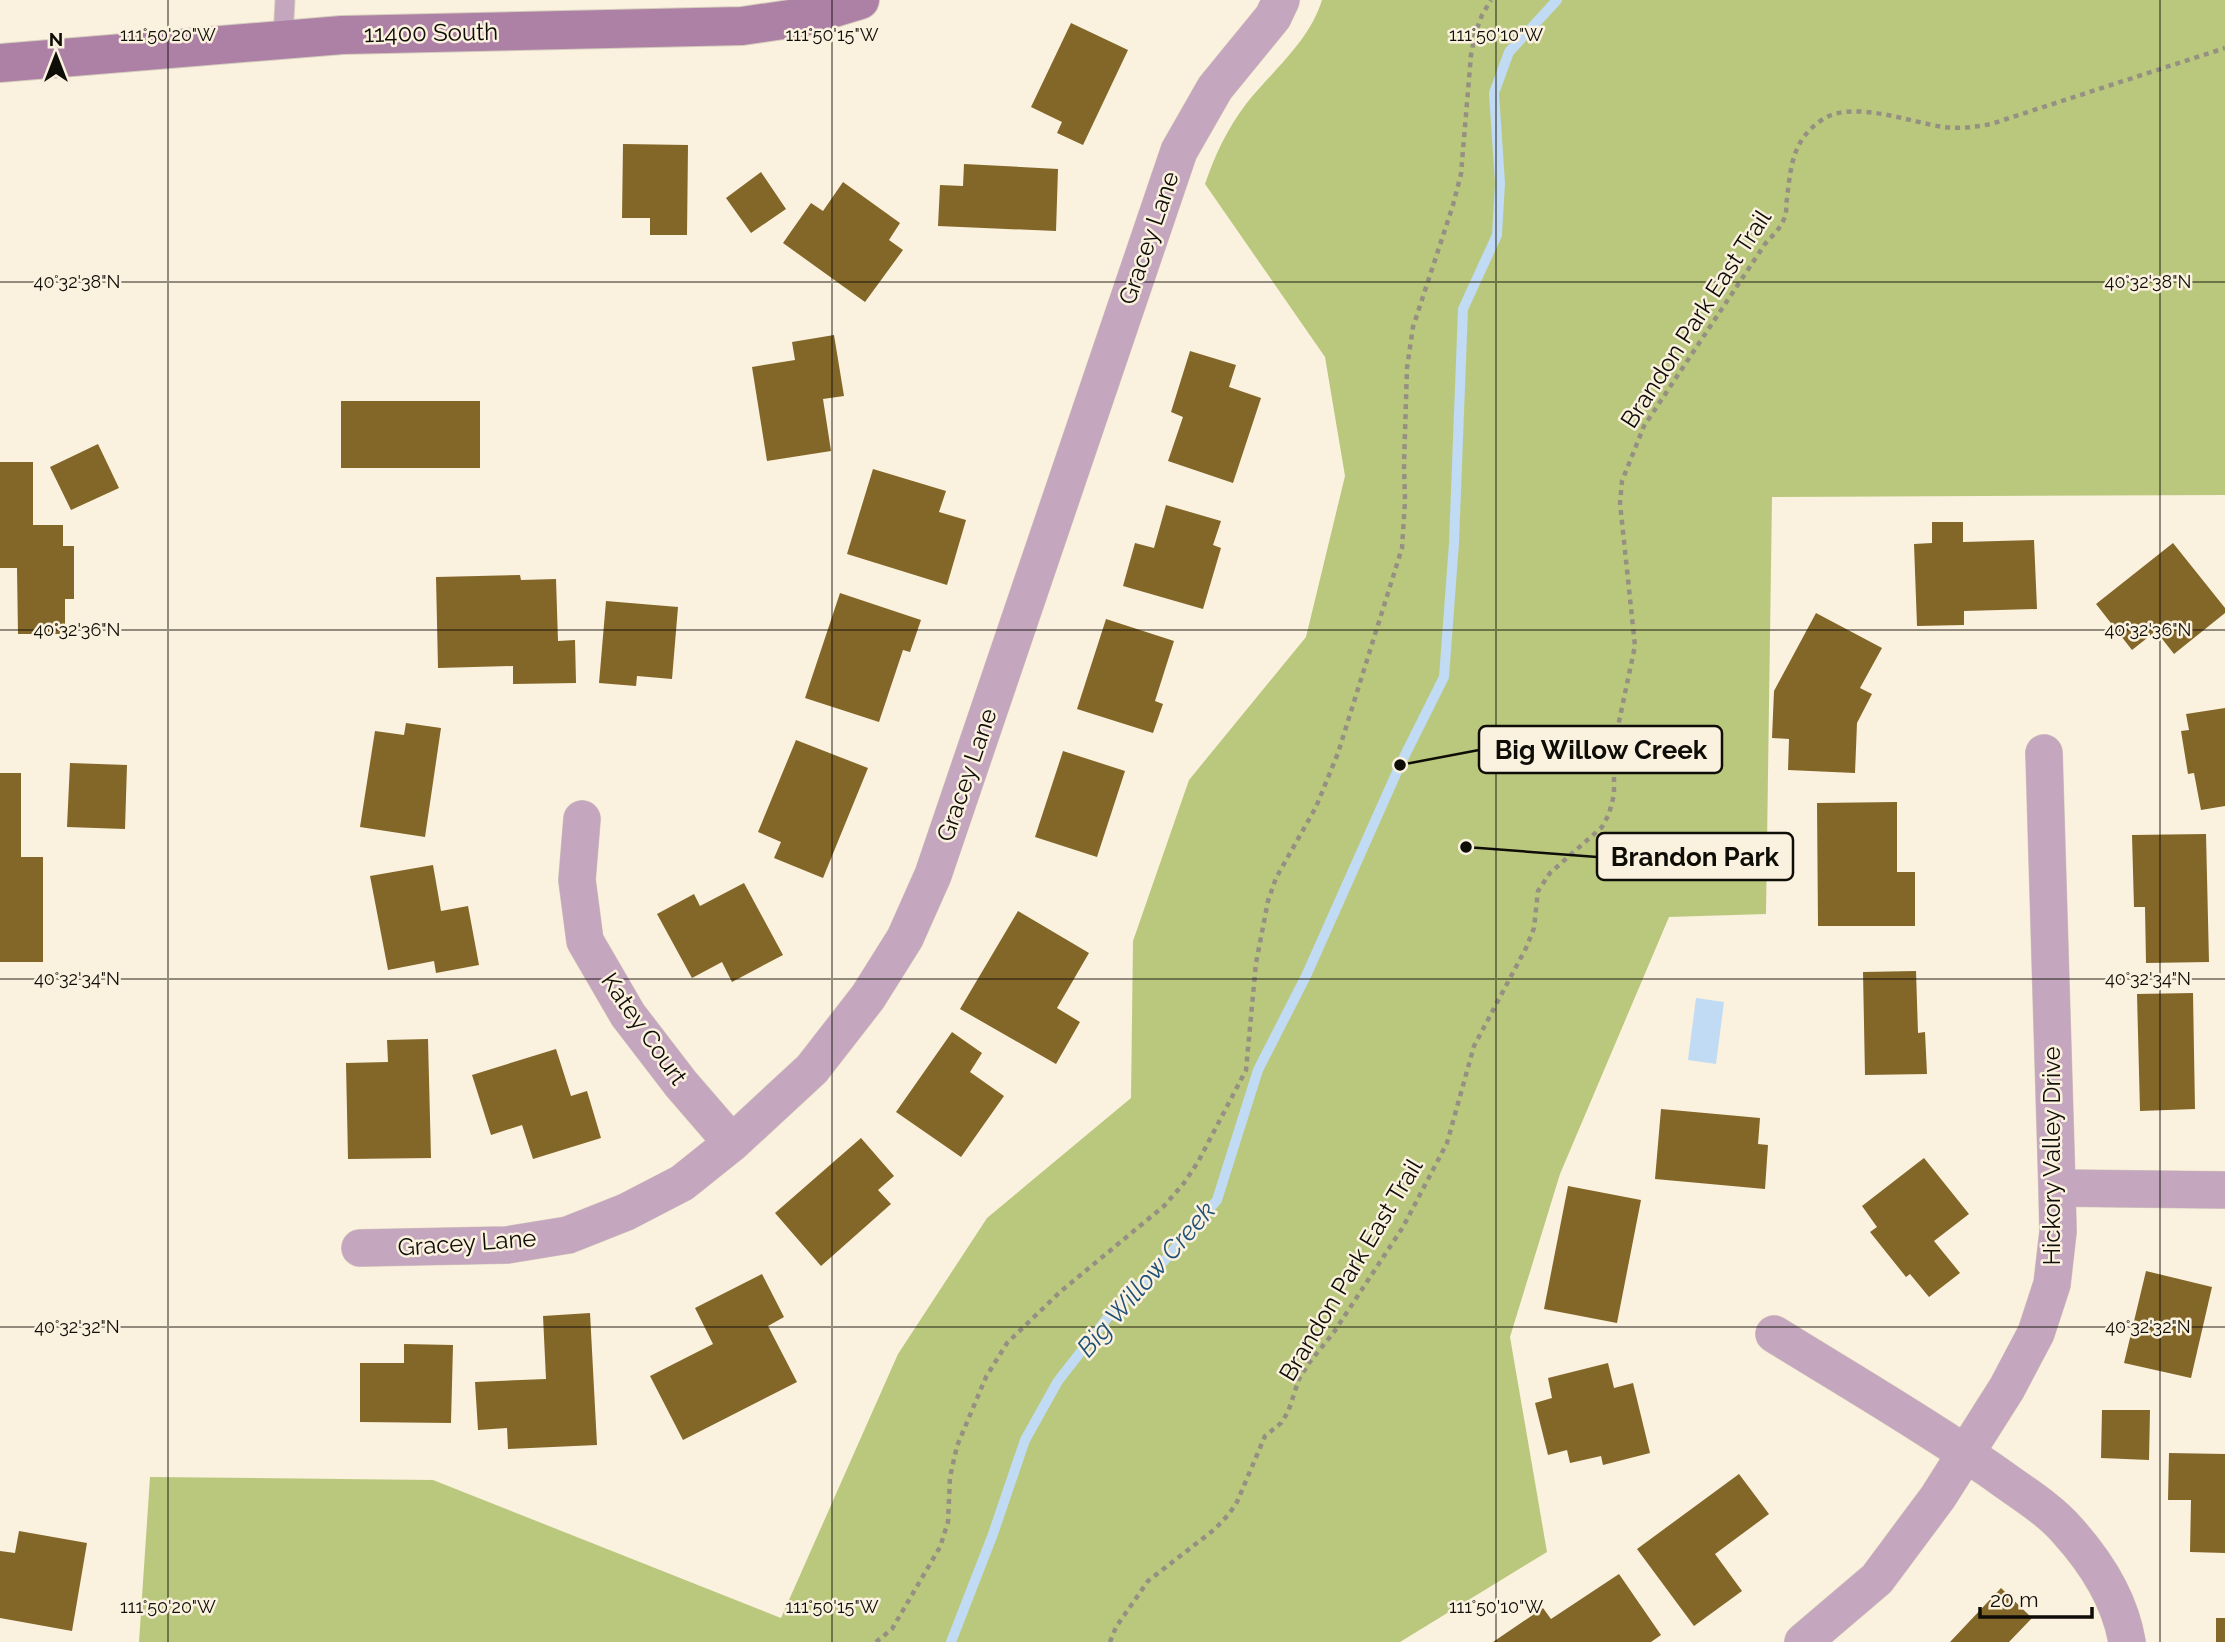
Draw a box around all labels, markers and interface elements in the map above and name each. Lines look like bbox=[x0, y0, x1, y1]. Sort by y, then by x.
street label: 11400 South bbox=[364, 17, 498, 48]
north arrow bbox=[21, 21, 91, 91]
text: 111°50'20"W bbox=[120, 24, 216, 45]
text: 111°50'15"W bbox=[785, 24, 879, 45]
text: 111°50'10"W bbox=[1449, 24, 1543, 45]
text: N bbox=[49, 28, 63, 50]
street label: Gracey Lane bbox=[1112, 167, 1185, 308]
street label: Brandon Park East Trail bbox=[1614, 204, 1777, 433]
text: 40°32'38"N bbox=[34, 271, 120, 292]
text: 40°32'38"N bbox=[2105, 271, 2191, 292]
text: 40°32'36"N bbox=[34, 619, 120, 640]
text: 40°32'36"N bbox=[2105, 619, 2191, 640]
street label: Gracey Lane bbox=[930, 704, 1003, 845]
callout: Big Willow Creek bbox=[1479, 726, 1722, 773]
text: Big Willow Creek bbox=[1495, 735, 1708, 765]
callout: Brandon Park bbox=[1597, 833, 1793, 880]
text: Brandon Park bbox=[1611, 842, 1780, 872]
street label: Katey Court bbox=[595, 967, 694, 1090]
text: 40°32'34"N bbox=[34, 968, 120, 989]
text: 40°32'34"N bbox=[2105, 968, 2191, 989]
street label: Hickory Valley Drive bbox=[2037, 1046, 2066, 1266]
street label: Brandon Park East Trail bbox=[1273, 1153, 1429, 1386]
water label: Big Willow Creek bbox=[1071, 1195, 1222, 1363]
street label: Gracey Lane bbox=[397, 1223, 537, 1262]
text: 40°32'32"N bbox=[34, 1316, 120, 1337]
text: 40°32'32"N bbox=[2105, 1316, 2191, 1337]
scale bar bbox=[1980, 1576, 2092, 1620]
text: 20 m bbox=[1990, 1587, 2038, 1612]
text: 111°50'20"W bbox=[120, 1596, 216, 1617]
text: 111°50'15"W bbox=[785, 1596, 879, 1617]
text: 111°50'10"W bbox=[1449, 1596, 1543, 1617]

